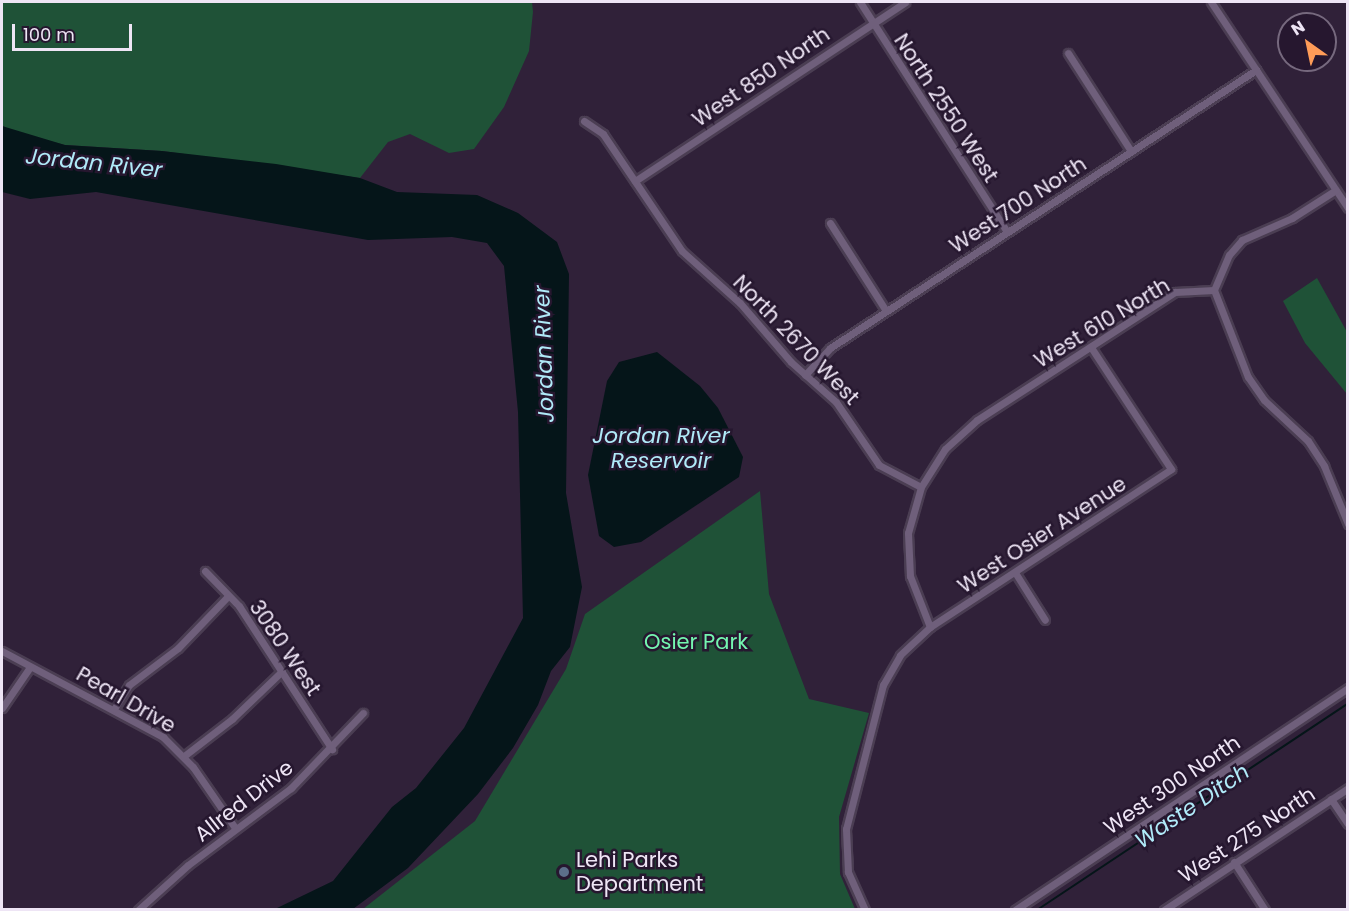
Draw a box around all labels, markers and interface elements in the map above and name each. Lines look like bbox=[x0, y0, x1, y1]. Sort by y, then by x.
scale bar bbox=[15, 12, 135, 50]
north arrow bbox=[1277, 12, 1337, 72]
text: N bbox=[1287, 15, 1309, 41]
text: 100 m bbox=[23, 22, 75, 47]
street label: West 850 North bbox=[688, 22, 834, 132]
street label: North 2550 West bbox=[889, 29, 1003, 187]
water label: Jordan River bbox=[24, 143, 164, 183]
street label: West 700 North bbox=[945, 151, 1091, 259]
street label: North 2670 West bbox=[728, 270, 864, 410]
street label: West 610 North bbox=[1030, 273, 1174, 373]
water label: Jordan River bbox=[528, 285, 560, 423]
water label: Jordan River Reservoir bbox=[592, 422, 730, 474]
street label: West Osier Avenue bbox=[953, 471, 1131, 599]
street label: 3080 West bbox=[244, 595, 326, 701]
park label: Osier Park bbox=[644, 629, 748, 655]
street label: Pearl Drive bbox=[72, 661, 180, 739]
street label: West 300 North bbox=[1099, 730, 1245, 840]
street label: Allred Drive bbox=[190, 755, 298, 847]
water label: Waste Ditch bbox=[1130, 758, 1254, 854]
street label: West 275 North bbox=[1174, 782, 1320, 888]
place label: Lehi Parks Department bbox=[576, 847, 703, 897]
marker: Lehi Parks Department bbox=[557, 865, 571, 879]

